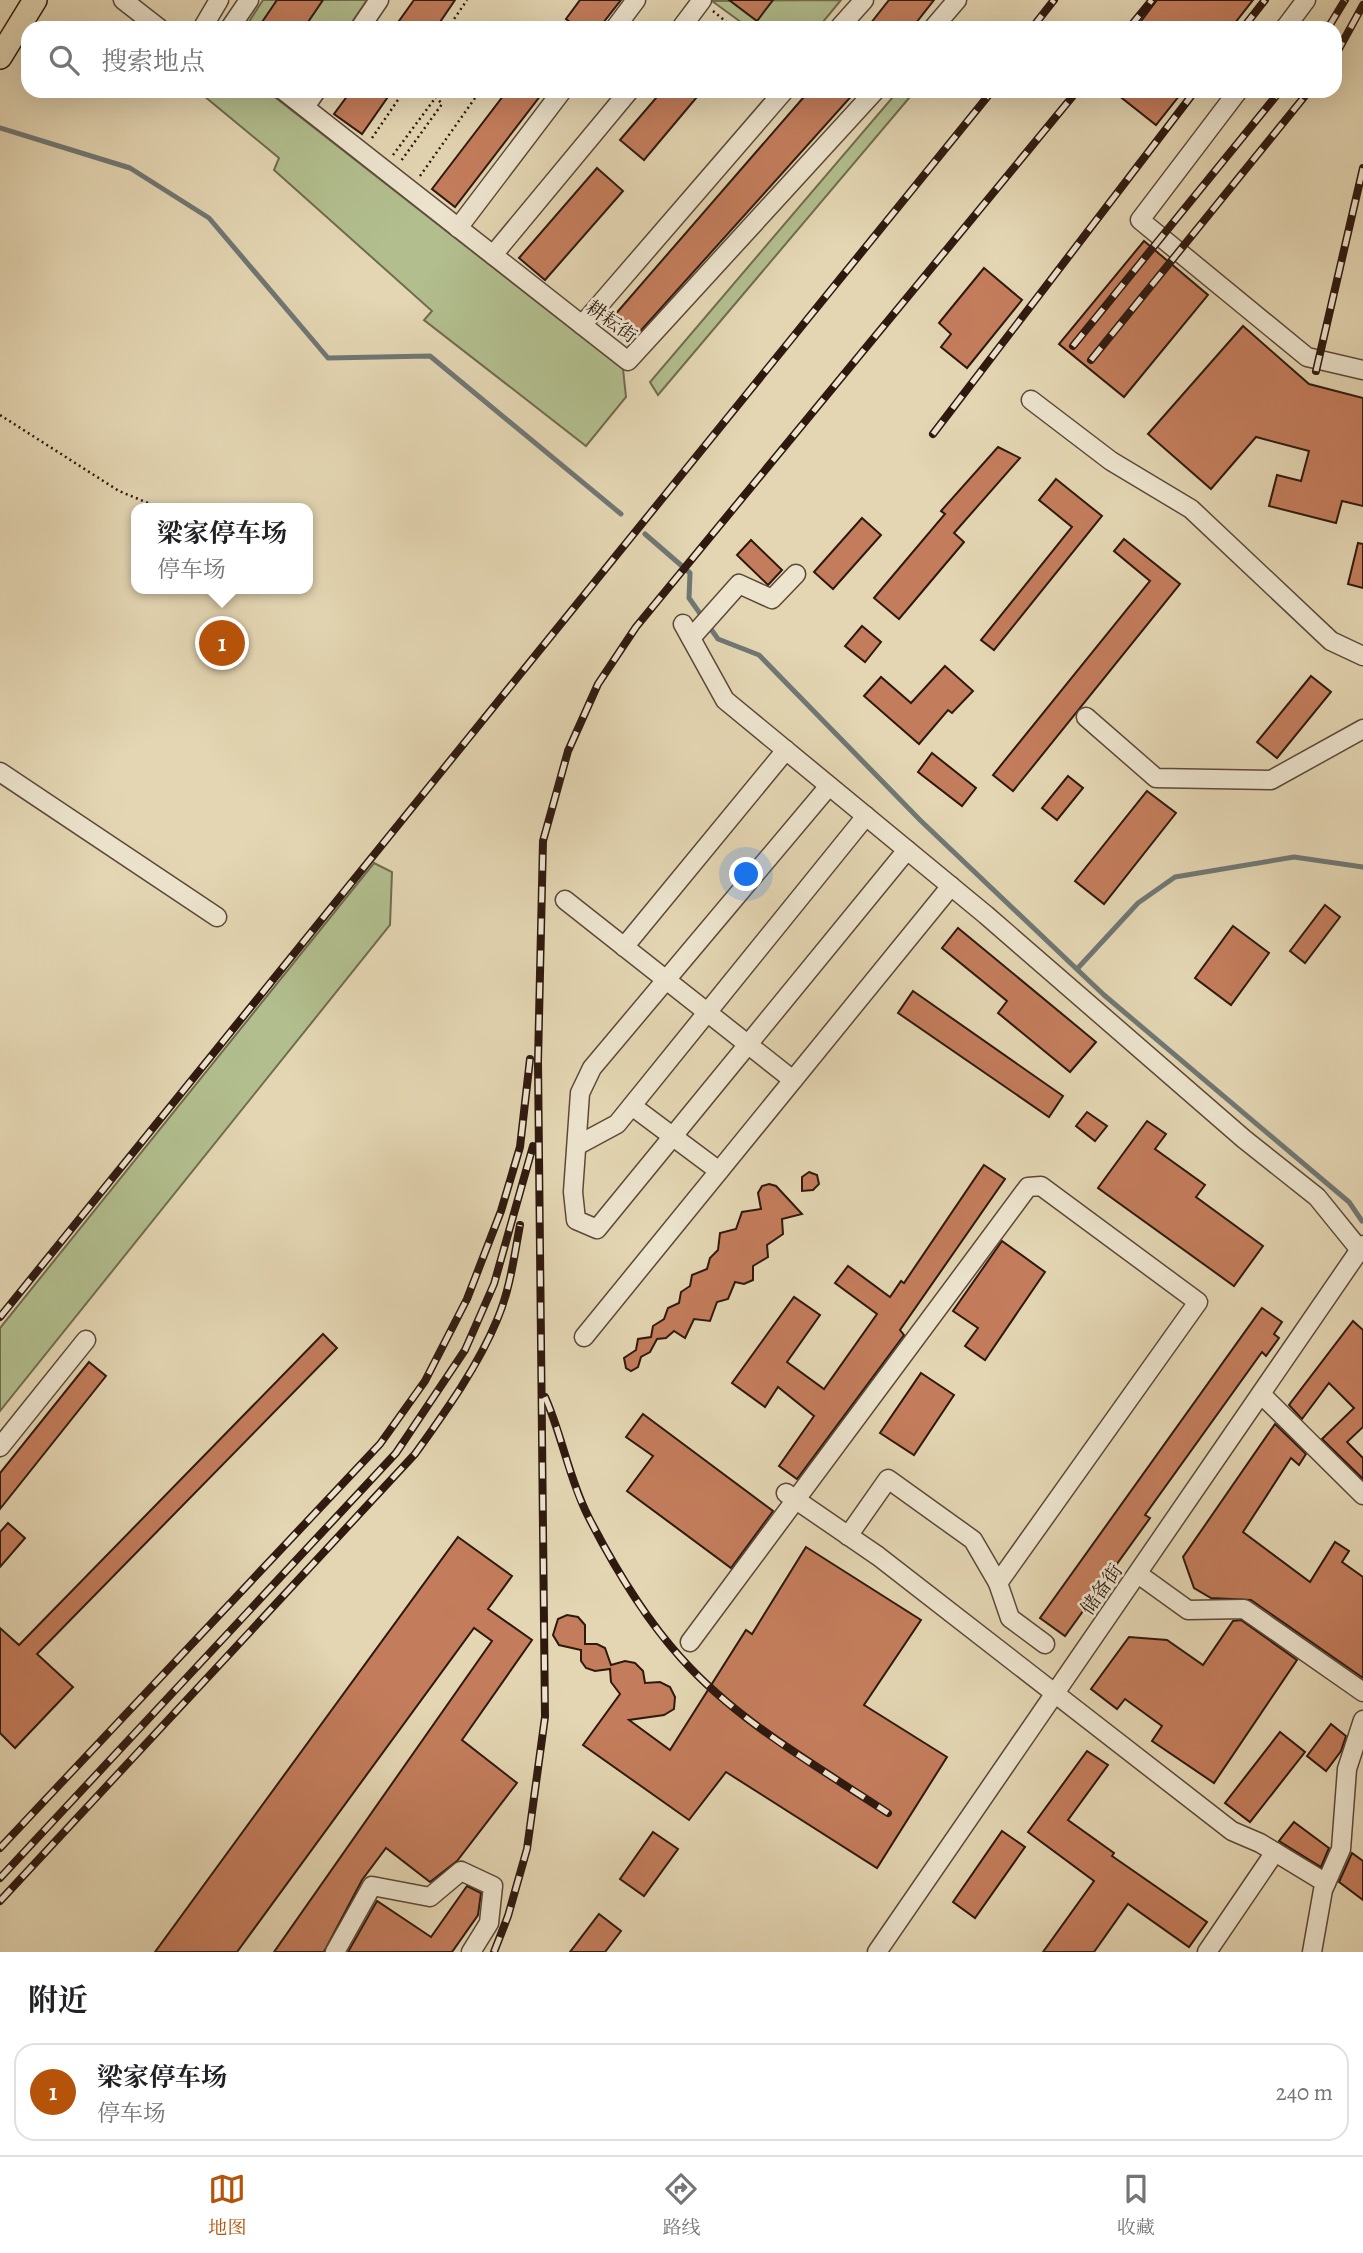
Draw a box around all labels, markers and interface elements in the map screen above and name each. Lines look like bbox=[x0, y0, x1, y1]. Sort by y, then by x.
search box bbox=[21, 21, 1342, 98]
icon: search bbox=[45, 41, 83, 79]
text: 搜索地点 bbox=[101, 44, 205, 79]
street label: 耕耘街 bbox=[581, 295, 642, 349]
popup bbox=[131, 503, 313, 594]
text: 梁家停车场 bbox=[157, 516, 287, 551]
text: 停车场 bbox=[157, 554, 226, 585]
pin: 1 bbox=[199, 617, 245, 669]
your location bbox=[729, 857, 763, 891]
street label: 储备街 bbox=[1075, 1559, 1129, 1620]
text: 附近 bbox=[28, 1980, 88, 2020]
text: 梁家停车场 bbox=[97, 2060, 227, 2095]
text: 1 bbox=[49, 2077, 57, 2108]
text: 240 m bbox=[1276, 2077, 1333, 2108]
text: 停车场 bbox=[97, 2098, 166, 2129]
tab: 地图 bbox=[208, 2170, 246, 2241]
tab: 路线 bbox=[662, 2170, 701, 2241]
tab: 收藏 bbox=[1117, 2170, 1155, 2241]

